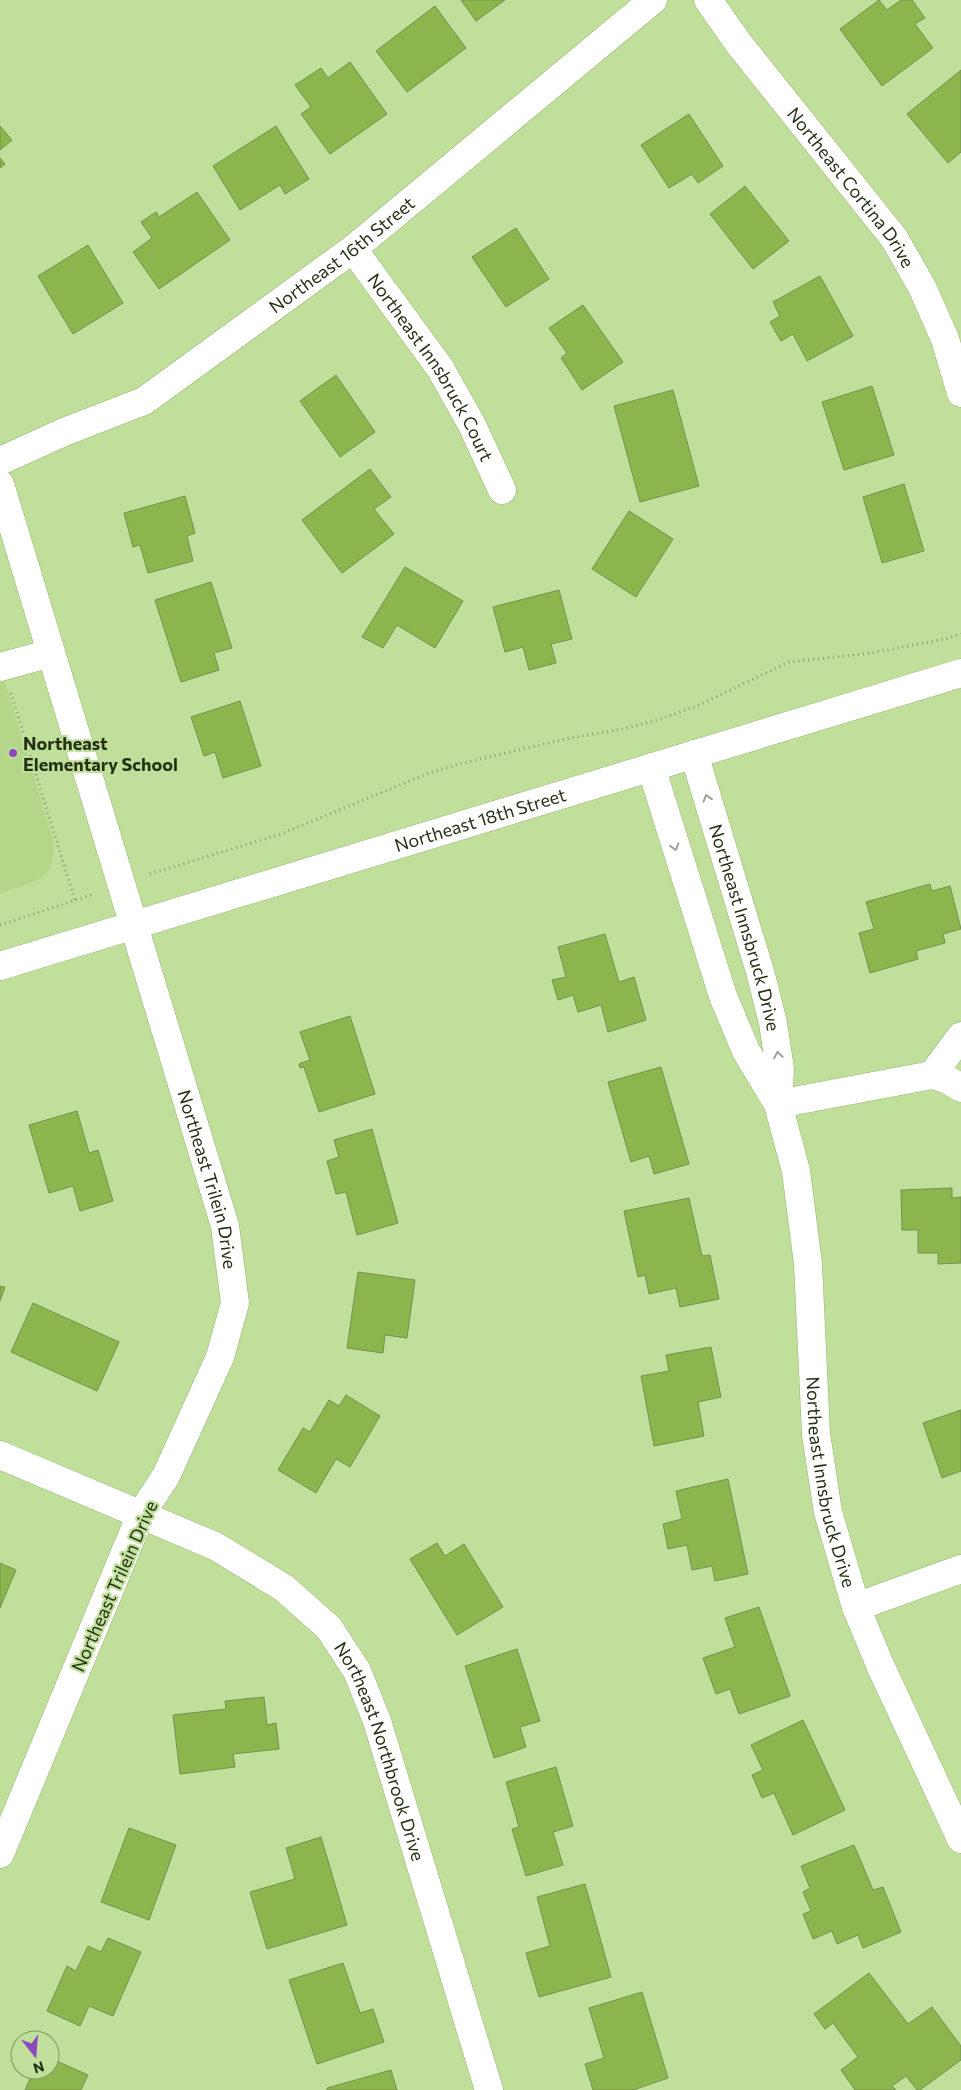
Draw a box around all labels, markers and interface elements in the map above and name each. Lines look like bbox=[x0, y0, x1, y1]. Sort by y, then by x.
street label: Northeast Cortina Drive bbox=[783, 103, 919, 271]
street label: Northeast 16th Street bbox=[264, 192, 419, 318]
street label: Northeast Innsbruck Court bbox=[363, 269, 498, 465]
place label: Northeast Elementary School bbox=[23, 732, 178, 775]
marker: Northeast Elementary School bbox=[7, 747, 19, 759]
street label: Northeast 18th Street bbox=[392, 783, 568, 856]
one-way arrow bbox=[703, 794, 713, 802]
street label: Northeast Innsbruck Drive bbox=[705, 821, 785, 1032]
one-way arrow bbox=[670, 843, 680, 851]
one-way arrow bbox=[774, 1051, 784, 1060]
street label: Northeast Trilein Drive bbox=[173, 1087, 241, 1270]
street label: Northeast Innsbruck Drive bbox=[802, 1376, 861, 1590]
street label: Northeast Trilein Drive bbox=[66, 1497, 162, 1675]
street label: Northeast Northbrook Drive bbox=[330, 1637, 430, 1863]
north arrow bbox=[10, 2030, 60, 2080]
text: N bbox=[31, 2058, 46, 2078]

